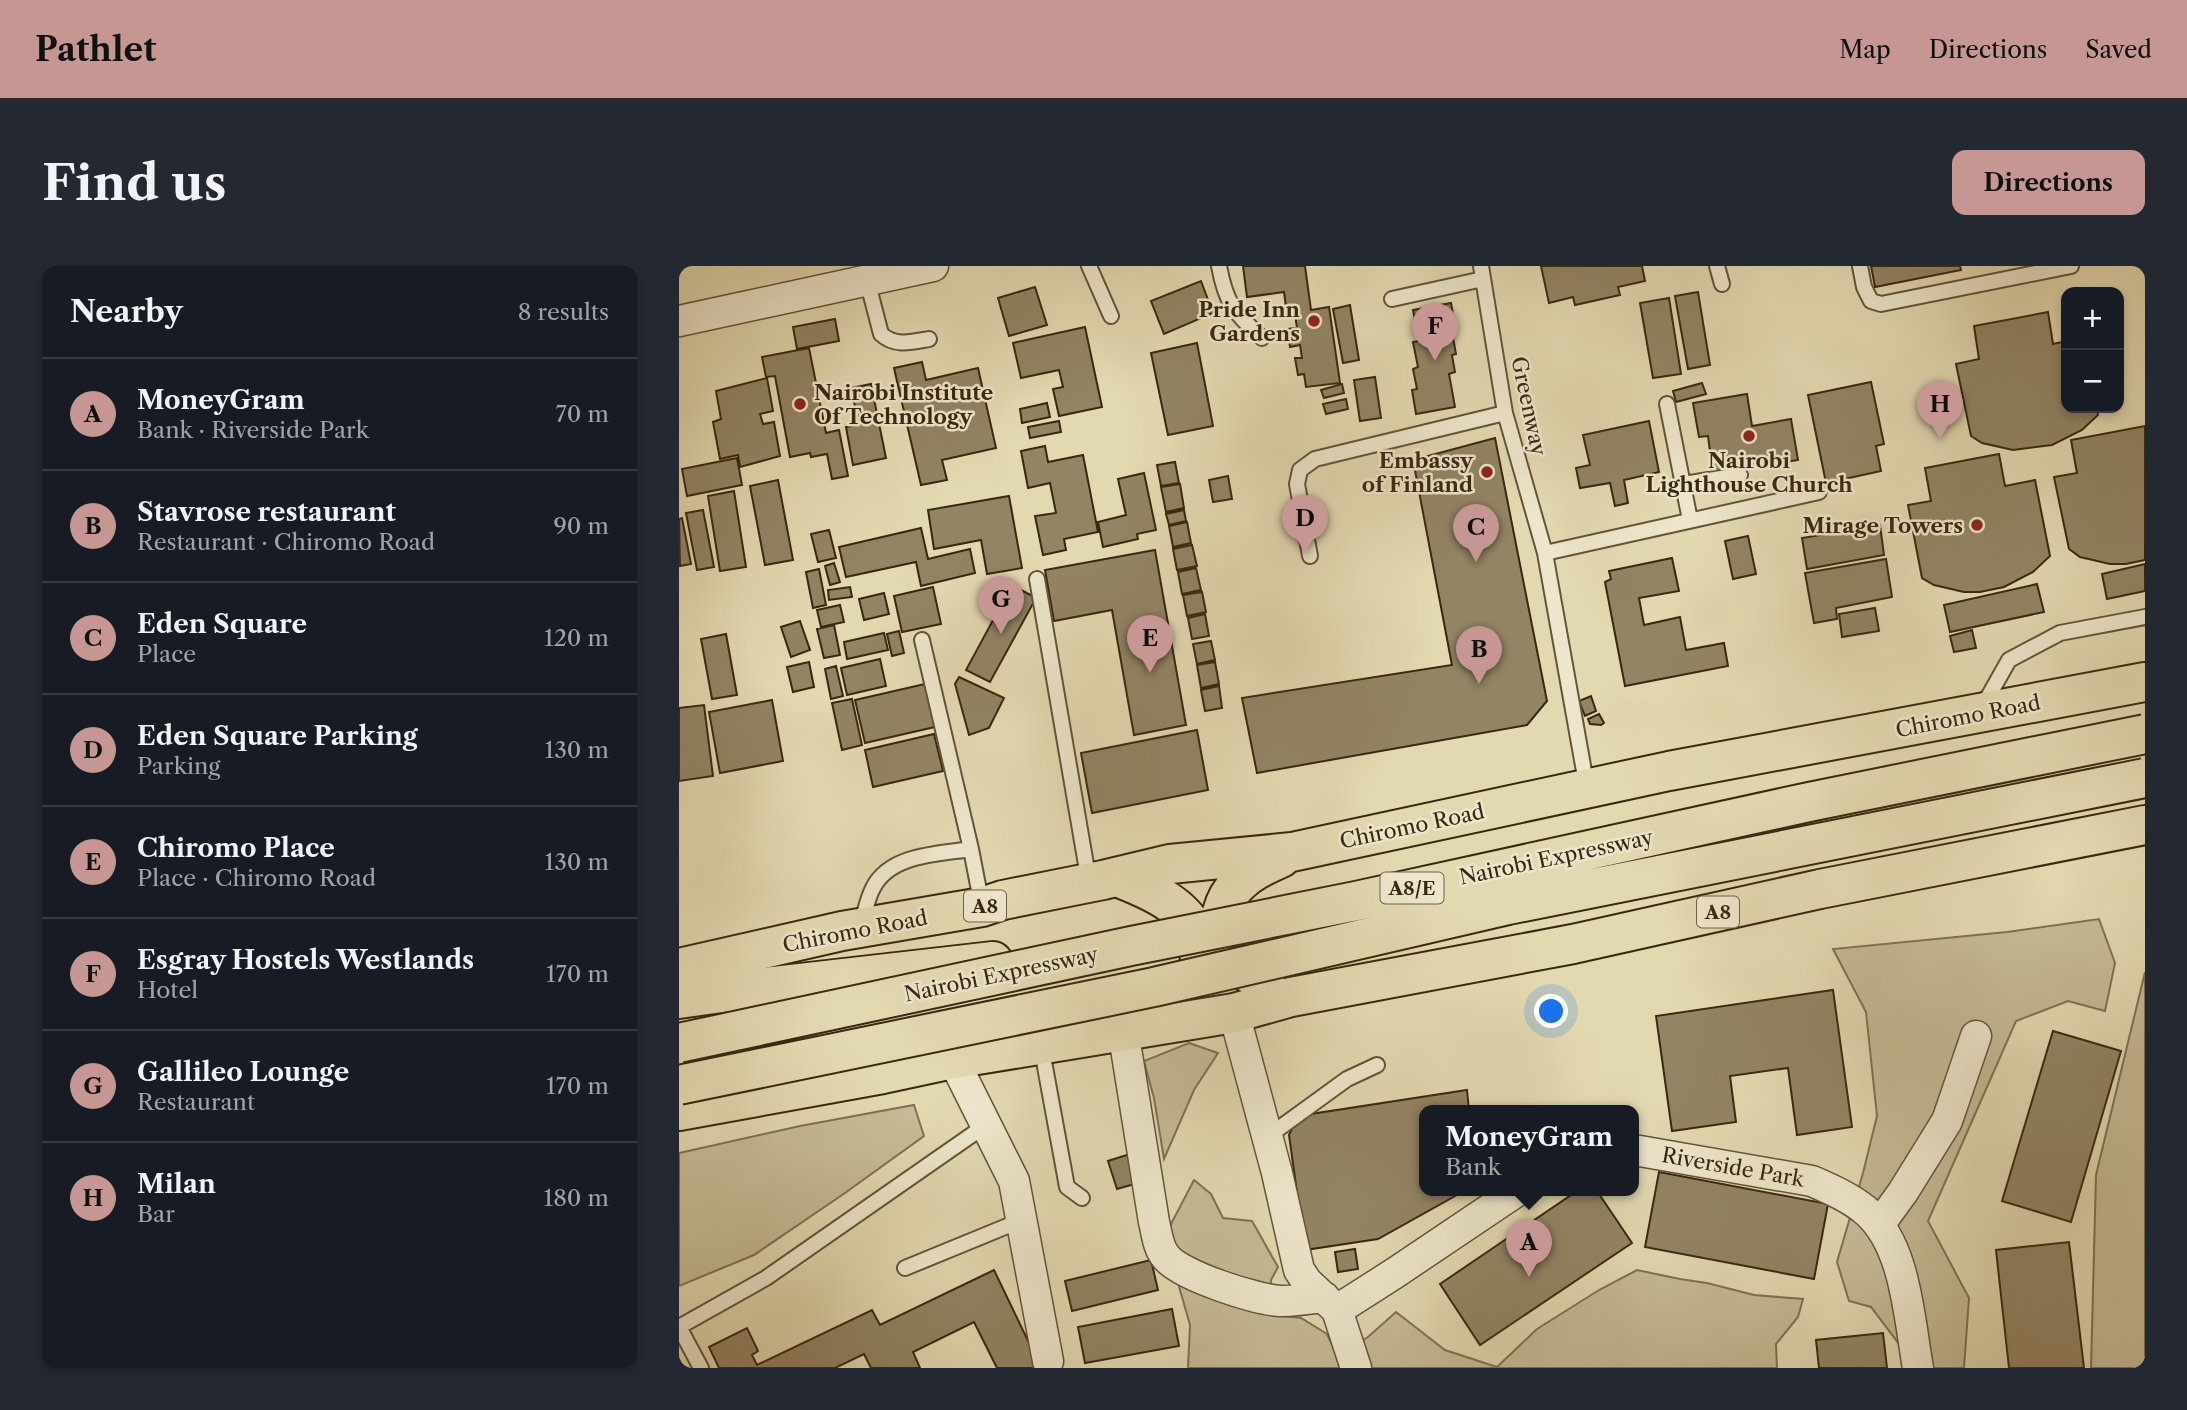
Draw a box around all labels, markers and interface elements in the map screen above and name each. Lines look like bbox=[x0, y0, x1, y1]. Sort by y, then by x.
text: Pathlet bbox=[35, 29, 157, 70]
text: Map bbox=[1839, 35, 1891, 64]
text: Directions bbox=[1929, 35, 2047, 64]
text: Saved bbox=[2085, 35, 2152, 64]
button: Directions bbox=[1952, 150, 2145, 215]
text: Find us bbox=[42, 152, 226, 213]
map controls bbox=[2061, 287, 2124, 413]
button: + bbox=[2061, 287, 2124, 350]
text: Nearby bbox=[70, 293, 183, 330]
place label: Pride Inn Gardens bbox=[1198, 297, 1301, 346]
text: 8 results bbox=[518, 298, 609, 326]
pin: F bbox=[1412, 303, 1458, 361]
marker: Pride Inn Gardens bbox=[1306, 313, 1322, 329]
button: − bbox=[2061, 350, 2124, 413]
street label: Greenway bbox=[1506, 354, 1552, 458]
place label: Nairobi Institute Of Technology bbox=[814, 380, 993, 429]
pin: H bbox=[1917, 381, 1963, 439]
text: MoneyGram bbox=[137, 384, 305, 416]
marker: Nairobi Institute Of Technology bbox=[792, 396, 808, 412]
text: A bbox=[84, 400, 102, 428]
text: 70 m bbox=[556, 400, 609, 428]
text: Bank · Riverside Park bbox=[137, 416, 369, 444]
marker: Nairobi Lighthouse Church bbox=[1741, 428, 1757, 444]
place label: Embassy of Finland bbox=[1362, 448, 1474, 497]
place label: Nairobi Lighthouse Church bbox=[1645, 448, 1853, 497]
marker: Embassy of Finland bbox=[1479, 464, 1495, 480]
pin: D bbox=[1282, 495, 1328, 553]
text: Stavrose restaurant bbox=[137, 496, 396, 528]
pin: C bbox=[1453, 504, 1499, 562]
text: B bbox=[84, 512, 102, 540]
text: 90 m bbox=[553, 512, 609, 540]
place label: Mirage Towers bbox=[1802, 513, 1963, 538]
marker: Mirage Towers bbox=[1969, 517, 1985, 533]
text: Restaurant · Chiromo Road bbox=[137, 528, 435, 556]
pin: G bbox=[978, 576, 1024, 634]
text: Eden Square bbox=[137, 608, 307, 640]
pin: E bbox=[1127, 615, 1173, 673]
text: C bbox=[84, 624, 102, 652]
text: 120 m bbox=[544, 624, 609, 652]
pin: B bbox=[1456, 626, 1502, 684]
text: Place bbox=[137, 640, 196, 668]
street label: Chiromo Road bbox=[1893, 690, 2043, 742]
text: Eden Square Parking bbox=[137, 720, 418, 752]
text: D bbox=[83, 736, 103, 764]
text: 130 m bbox=[545, 736, 609, 764]
text: Parking bbox=[137, 752, 221, 780]
street label: Chiromo Road bbox=[1337, 798, 1487, 854]
street label: Nairobi Expressway bbox=[1457, 824, 1656, 890]
text: Chiromo Place bbox=[137, 832, 335, 864]
text: E bbox=[85, 848, 101, 876]
text: 130 m bbox=[545, 848, 609, 876]
text: Place · Chiromo Road bbox=[137, 864, 376, 892]
road number: A8/E bbox=[1381, 873, 1443, 904]
road number: A8 bbox=[964, 890, 1006, 922]
road number: A8 bbox=[1697, 897, 1739, 928]
street label: Chiromo Road bbox=[780, 905, 930, 957]
street label: Nairobi Expressway bbox=[902, 941, 1101, 1007]
text: Esgray Hostels Westlands bbox=[137, 944, 474, 976]
text: F bbox=[85, 960, 101, 988]
text: 170 m bbox=[546, 960, 609, 988]
text: Hotel bbox=[137, 976, 198, 1004]
your location bbox=[1534, 994, 1568, 1028]
text: Gallileo Lounge bbox=[137, 1056, 349, 1088]
text: G bbox=[83, 1072, 103, 1100]
text: 170 m bbox=[546, 1072, 609, 1100]
text: Restaurant bbox=[137, 1088, 255, 1116]
popup bbox=[1419, 1105, 1639, 1196]
text: MoneyGram bbox=[1445, 1121, 1613, 1153]
street label: Riverside Park bbox=[1660, 1142, 1807, 1192]
text: Bank bbox=[1445, 1153, 1501, 1181]
text: Milan bbox=[137, 1168, 216, 1200]
text: H bbox=[83, 1184, 104, 1212]
text: 180 m bbox=[544, 1184, 609, 1212]
text: Bar bbox=[137, 1200, 175, 1228]
pin: A bbox=[1506, 1219, 1552, 1277]

